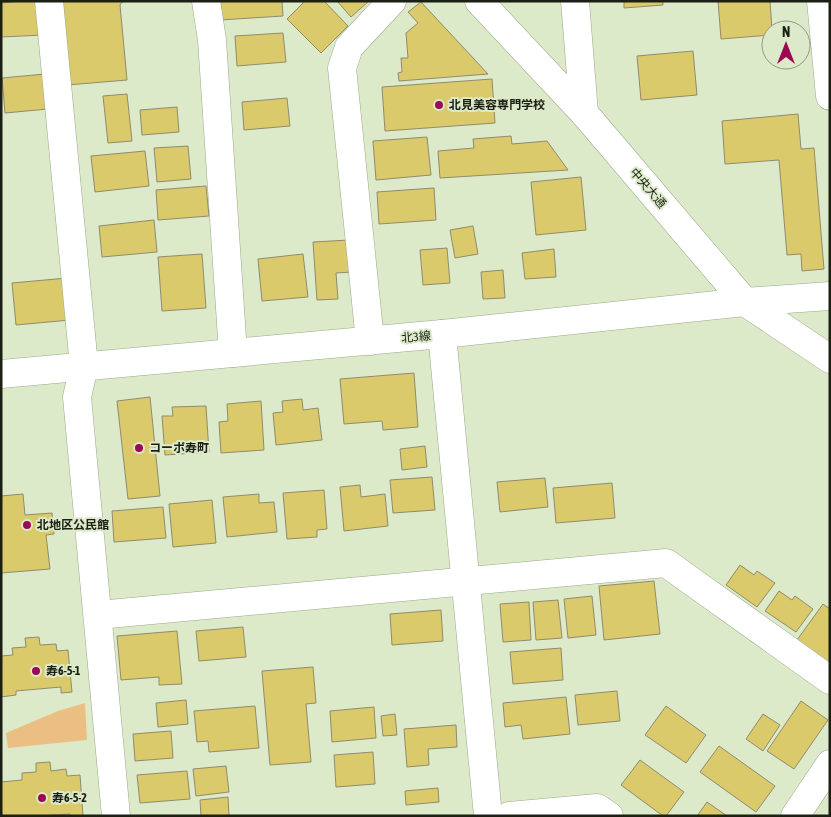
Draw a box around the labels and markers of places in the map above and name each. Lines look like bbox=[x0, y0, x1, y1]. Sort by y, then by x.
place label: 北見美容専門学校 bbox=[449, 98, 545, 112]
marker: 北見美容専門学校 bbox=[433, 99, 445, 111]
place label: コーポ寿町 bbox=[149, 441, 209, 455]
marker: コーポ寿町 bbox=[133, 442, 145, 454]
place label: 北地区公民館 bbox=[37, 518, 109, 532]
marker: 北地区公民館 bbox=[21, 519, 33, 531]
place label: 寿6-5-1 bbox=[46, 664, 81, 678]
marker: 寿6-5-1 bbox=[30, 665, 42, 677]
place label: 寿6-5-2 bbox=[52, 791, 87, 805]
marker: 寿6-5-2 bbox=[36, 792, 48, 804]

